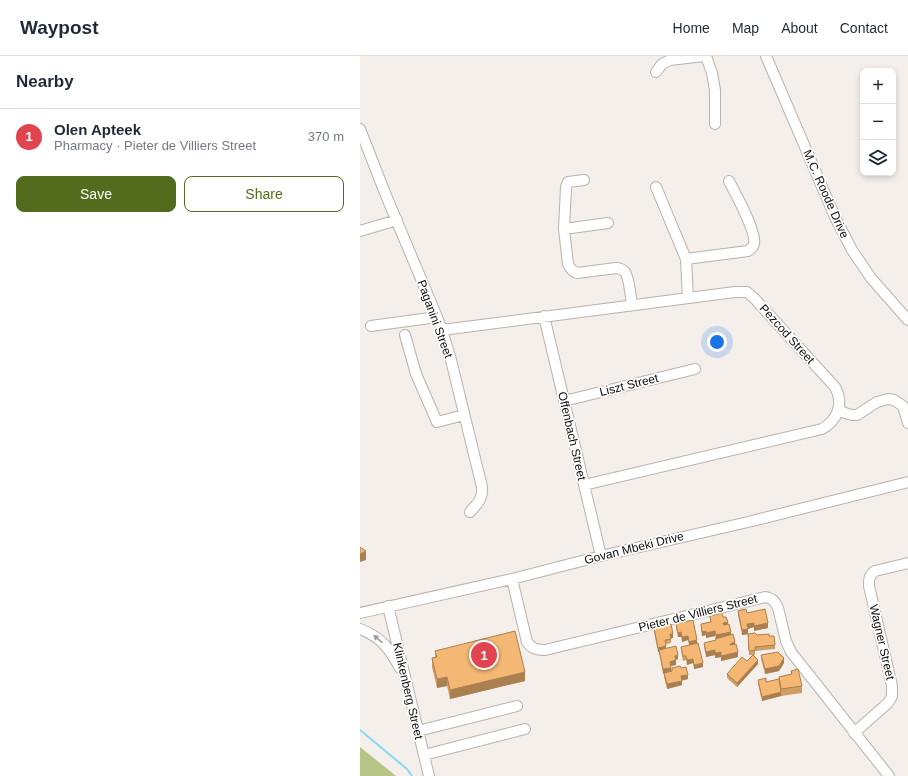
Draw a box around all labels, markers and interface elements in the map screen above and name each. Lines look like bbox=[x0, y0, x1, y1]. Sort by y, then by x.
text: Waypost bbox=[20, 17, 98, 38]
text: Home bbox=[673, 20, 710, 36]
text: Map bbox=[732, 20, 759, 36]
text: About bbox=[781, 20, 818, 36]
text: Contact bbox=[840, 20, 888, 36]
map controls bbox=[860, 68, 896, 176]
button: + bbox=[860, 68, 896, 104]
text: Nearby bbox=[16, 72, 74, 91]
button: − bbox=[860, 104, 896, 140]
text: Olen Apteek bbox=[54, 121, 141, 138]
text: 1 bbox=[25, 129, 33, 144]
text: 370 m bbox=[308, 129, 344, 144]
text: Pharmacy · Pieter de Villiers Street bbox=[54, 138, 256, 153]
button: layers bbox=[860, 140, 896, 176]
street label: M.C. Roode Drive bbox=[800, 148, 852, 241]
button: Save bbox=[16, 176, 176, 212]
button: Share bbox=[184, 176, 344, 212]
street label: Paganini Street bbox=[414, 278, 456, 361]
street label: Pezcod Street bbox=[757, 301, 818, 367]
your location bbox=[707, 332, 727, 352]
street label: Liszt Street bbox=[598, 371, 660, 399]
street label: Offenbach Street bbox=[555, 390, 589, 482]
street label: Govan Mbeki Drive bbox=[583, 529, 686, 567]
street label: Pieter de Villiers Street bbox=[637, 591, 759, 635]
street label: Wagner Street bbox=[867, 603, 898, 682]
one-way arrow bbox=[373, 634, 383, 643]
pin: 1 bbox=[471, 640, 497, 670]
street label: Klinkenberg Street bbox=[390, 641, 426, 741]

